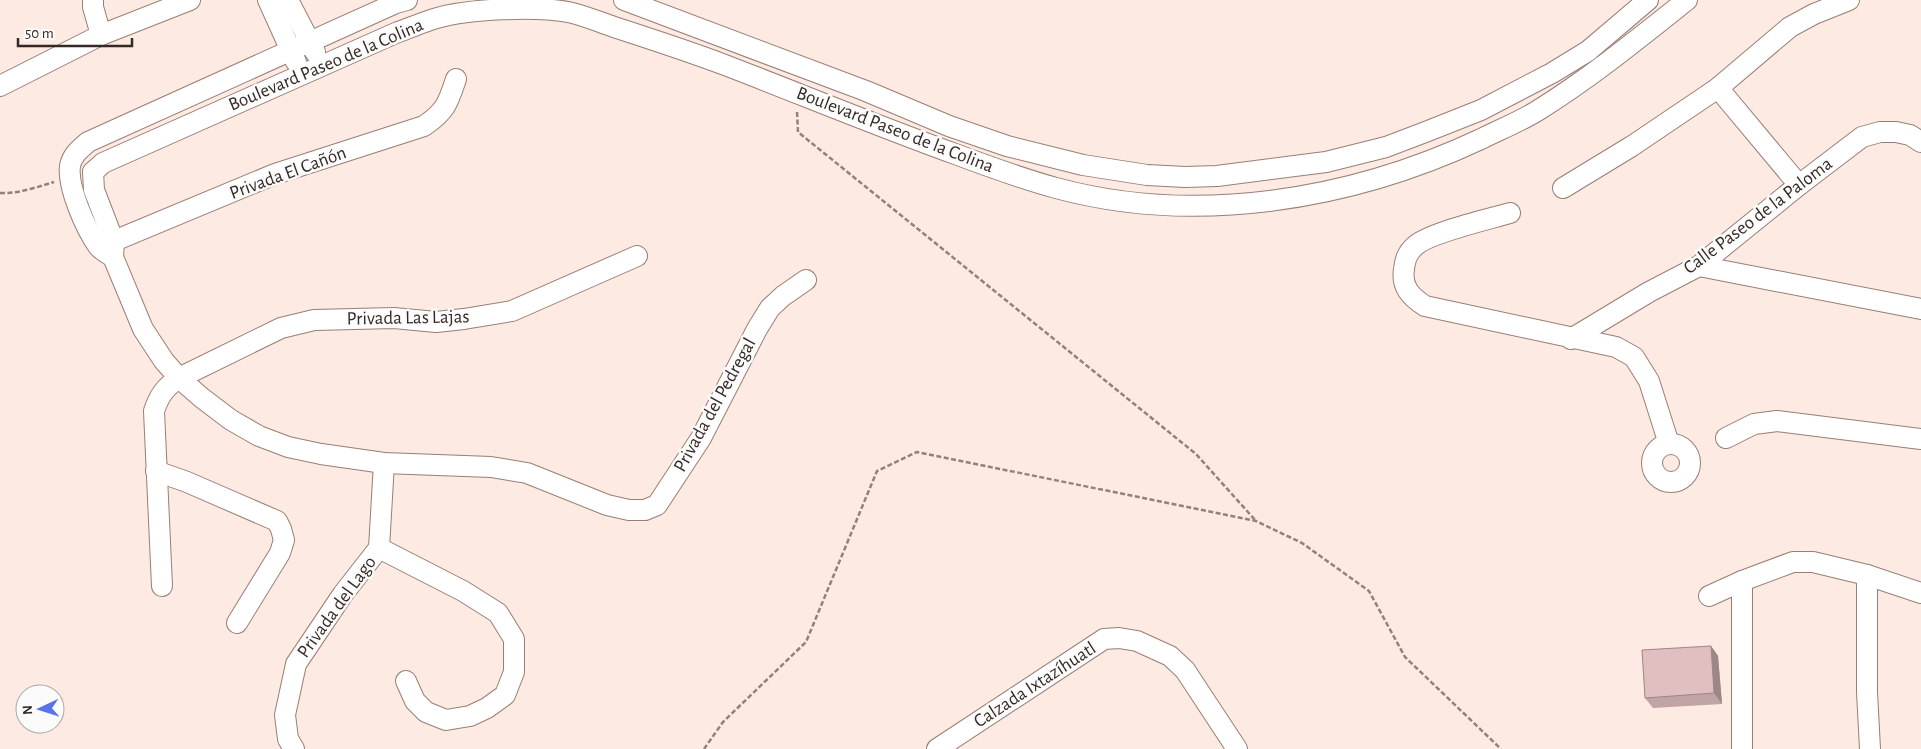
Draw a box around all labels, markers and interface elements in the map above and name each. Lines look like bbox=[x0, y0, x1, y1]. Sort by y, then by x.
scale bar bbox=[18, 15, 131, 47]
street label: Boulevard Paseo de la Colina bbox=[226, 15, 426, 115]
text: 50 m bbox=[25, 26, 54, 41]
street label: Boulevard Paseo de la Colina bbox=[794, 84, 996, 176]
street label: Privada El Cañón bbox=[227, 143, 349, 203]
street label: Calle Paseo de la Paloma bbox=[1680, 154, 1836, 278]
street label: Privada Las Lajas bbox=[346, 307, 470, 329]
street label: Privada del Pedregal bbox=[670, 335, 760, 475]
street label: Privada del Lago bbox=[294, 553, 380, 661]
street label: Calzada Ixtazíhuatl bbox=[971, 639, 1099, 731]
north arrow bbox=[15, 684, 65, 734]
text: N bbox=[21, 704, 35, 715]

